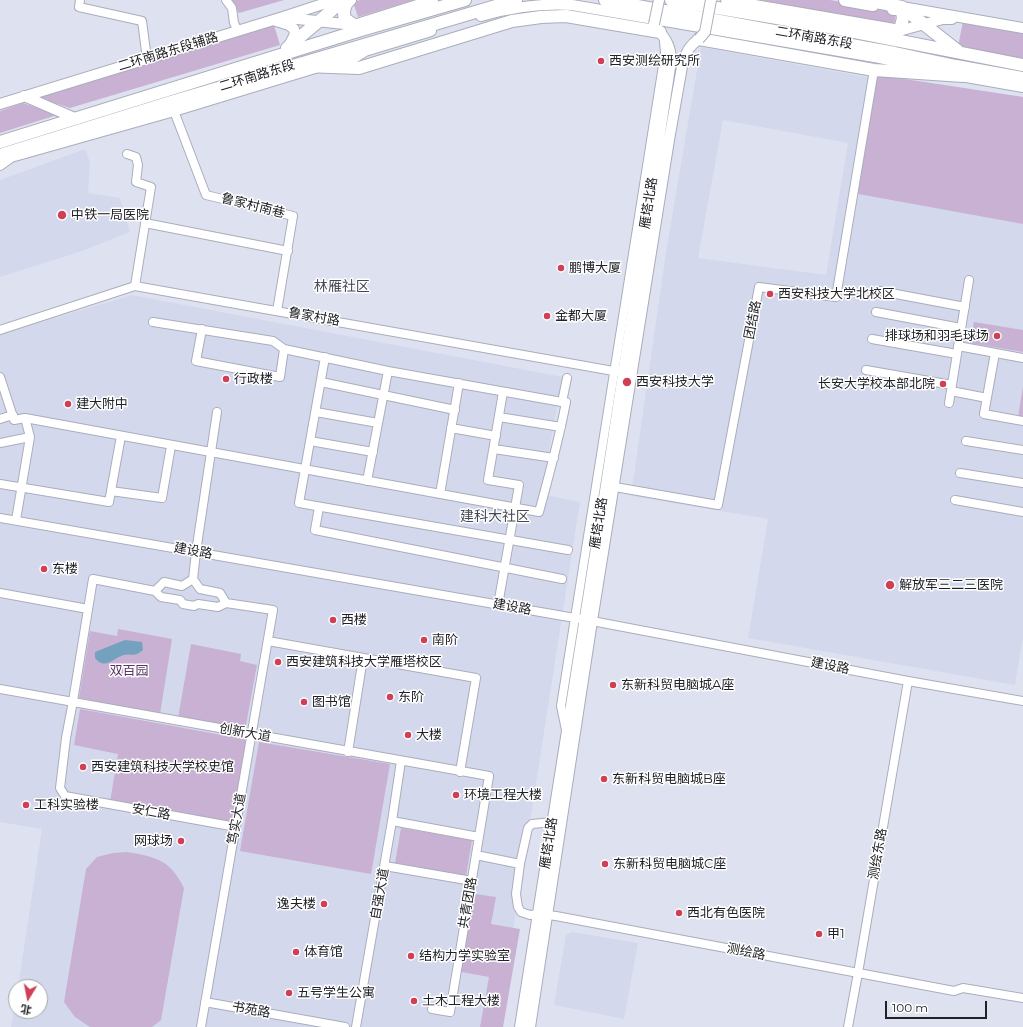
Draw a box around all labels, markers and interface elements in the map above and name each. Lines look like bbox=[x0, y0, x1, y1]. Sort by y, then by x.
street label: 二环南路东段 bbox=[774, 24, 854, 52]
street label: 二环南路东段辅路 bbox=[116, 29, 220, 75]
place label: 西安测绘研究所 bbox=[609, 53, 700, 69]
marker: 西安测绘研究所 bbox=[596, 56, 606, 66]
street label: 二环南路东段 bbox=[217, 57, 297, 95]
street label: 雁塔北路 bbox=[637, 176, 661, 230]
street label: 鲁家村南巷 bbox=[220, 191, 286, 221]
place label: 中铁一局医院 bbox=[71, 207, 149, 223]
marker: 中铁一局医院 bbox=[56, 209, 68, 221]
place label: 鹏博大厦 bbox=[569, 260, 621, 276]
marker: 鹏博大厦 bbox=[556, 263, 566, 273]
district label: 林雁社区 bbox=[314, 279, 370, 295]
place label: 西安科技大学北校区 bbox=[778, 286, 895, 302]
marker: 西安科技大学北校区 bbox=[765, 289, 775, 299]
street label: 团结路 bbox=[742, 299, 764, 341]
street label: 鲁家村路 bbox=[287, 305, 341, 329]
place label: 金都大厦 bbox=[555, 308, 607, 324]
marker: 金都大厦 bbox=[542, 311, 552, 321]
place label: 排球场和羽毛球场 bbox=[885, 328, 989, 344]
marker: 排球场和羽毛球场 bbox=[992, 331, 1002, 341]
place label: 行政楼 bbox=[234, 371, 273, 387]
marker: 行政楼 bbox=[221, 374, 231, 384]
place label: 西安科技大学 bbox=[636, 374, 714, 390]
marker: 西安科技大学 bbox=[621, 376, 633, 388]
place label: 长安大学校本部北院 bbox=[818, 376, 935, 392]
marker: 长安大学校本部北院 bbox=[938, 379, 948, 389]
place label: 建大附中 bbox=[76, 396, 128, 412]
marker: 建大附中 bbox=[63, 399, 73, 409]
street label: 雁塔北路 bbox=[587, 496, 611, 550]
district label: 建科大社区 bbox=[460, 509, 530, 525]
street label: 建设路 bbox=[172, 540, 214, 562]
place label: 东楼 bbox=[52, 561, 78, 577]
marker: 东楼 bbox=[39, 564, 49, 574]
place label: 解放军三二三医院 bbox=[899, 577, 1003, 593]
marker: 解放军三二三医院 bbox=[884, 579, 896, 591]
street label: 建设路 bbox=[491, 596, 533, 618]
place label: 西楼 bbox=[341, 612, 367, 628]
marker: 西楼 bbox=[328, 615, 338, 625]
place label: 南阶 bbox=[432, 632, 458, 648]
marker: 南阶 bbox=[419, 635, 429, 645]
place label: 西安建筑科技大学雁塔校区 bbox=[286, 654, 442, 670]
street label: 建设路 bbox=[809, 655, 851, 677]
marker: 西安建筑科技大学雁塔校区 bbox=[273, 657, 283, 667]
park label: 双百园 bbox=[110, 663, 148, 679]
place label: 东新科贸电脑城A座 bbox=[621, 677, 734, 693]
marker: 东新科贸电脑城A座 bbox=[608, 680, 618, 690]
place label: 东阶 bbox=[398, 689, 424, 705]
marker: 东阶 bbox=[385, 692, 395, 702]
place label: 图书馆 bbox=[312, 694, 351, 710]
marker: 图书馆 bbox=[299, 697, 309, 707]
street label: 创新大道 bbox=[218, 721, 272, 745]
place label: 大楼 bbox=[416, 727, 442, 743]
marker: 大楼 bbox=[403, 730, 413, 740]
place label: 西安建筑科技大学校史馆 bbox=[91, 759, 234, 775]
marker: 西安建筑科技大学校史馆 bbox=[78, 762, 88, 772]
place label: 东新科贸电脑城B座 bbox=[612, 771, 726, 787]
marker: 东新科贸电脑城B座 bbox=[599, 774, 609, 784]
place label: 环境工程大楼 bbox=[464, 787, 542, 803]
marker: 环境工程大楼 bbox=[451, 790, 461, 800]
street label: 笃实大道 bbox=[225, 792, 249, 846]
place label: 工科实验楼 bbox=[34, 797, 99, 813]
marker: 工科实验楼 bbox=[21, 800, 31, 810]
street label: 安仁路 bbox=[130, 801, 172, 823]
street label: 雁塔北路 bbox=[537, 816, 561, 870]
street label: 测绘东路 bbox=[866, 827, 890, 881]
place label: 网球场 bbox=[134, 833, 173, 849]
marker: 网球场 bbox=[176, 836, 186, 846]
place label: 东新科贸电脑城C座 bbox=[613, 856, 726, 872]
marker: 东新科贸电脑城C座 bbox=[600, 859, 610, 869]
street label: 自强大道 bbox=[368, 867, 392, 921]
street label: 共青团路 bbox=[456, 876, 480, 930]
place label: 逸夫楼 bbox=[277, 896, 316, 912]
marker: 逸夫楼 bbox=[319, 899, 329, 909]
place label: 西北有色医院 bbox=[687, 905, 765, 921]
marker: 西北有色医院 bbox=[674, 908, 684, 918]
place label: 甲1 bbox=[827, 926, 845, 942]
marker: 甲1 bbox=[814, 929, 824, 939]
street label: 测绘路 bbox=[725, 941, 767, 963]
place label: 体育馆 bbox=[304, 944, 343, 960]
marker: 体育馆 bbox=[291, 947, 301, 957]
place label: 结构力学实验室 bbox=[419, 948, 510, 964]
marker: 结构力学实验室 bbox=[406, 951, 416, 961]
north arrow bbox=[8, 979, 48, 1019]
place label: 五号学生公寓 bbox=[297, 985, 375, 1001]
marker: 五号学生公寓 bbox=[284, 988, 294, 998]
place label: 土木工程大楼 bbox=[422, 993, 500, 1009]
scale bar bbox=[887, 993, 989, 1019]
marker: 土木工程大楼 bbox=[409, 996, 419, 1006]
street label: 书苑路 bbox=[230, 999, 272, 1021]
text: 100 m bbox=[892, 1000, 928, 1015]
text: 北 bbox=[19, 1002, 33, 1018]

